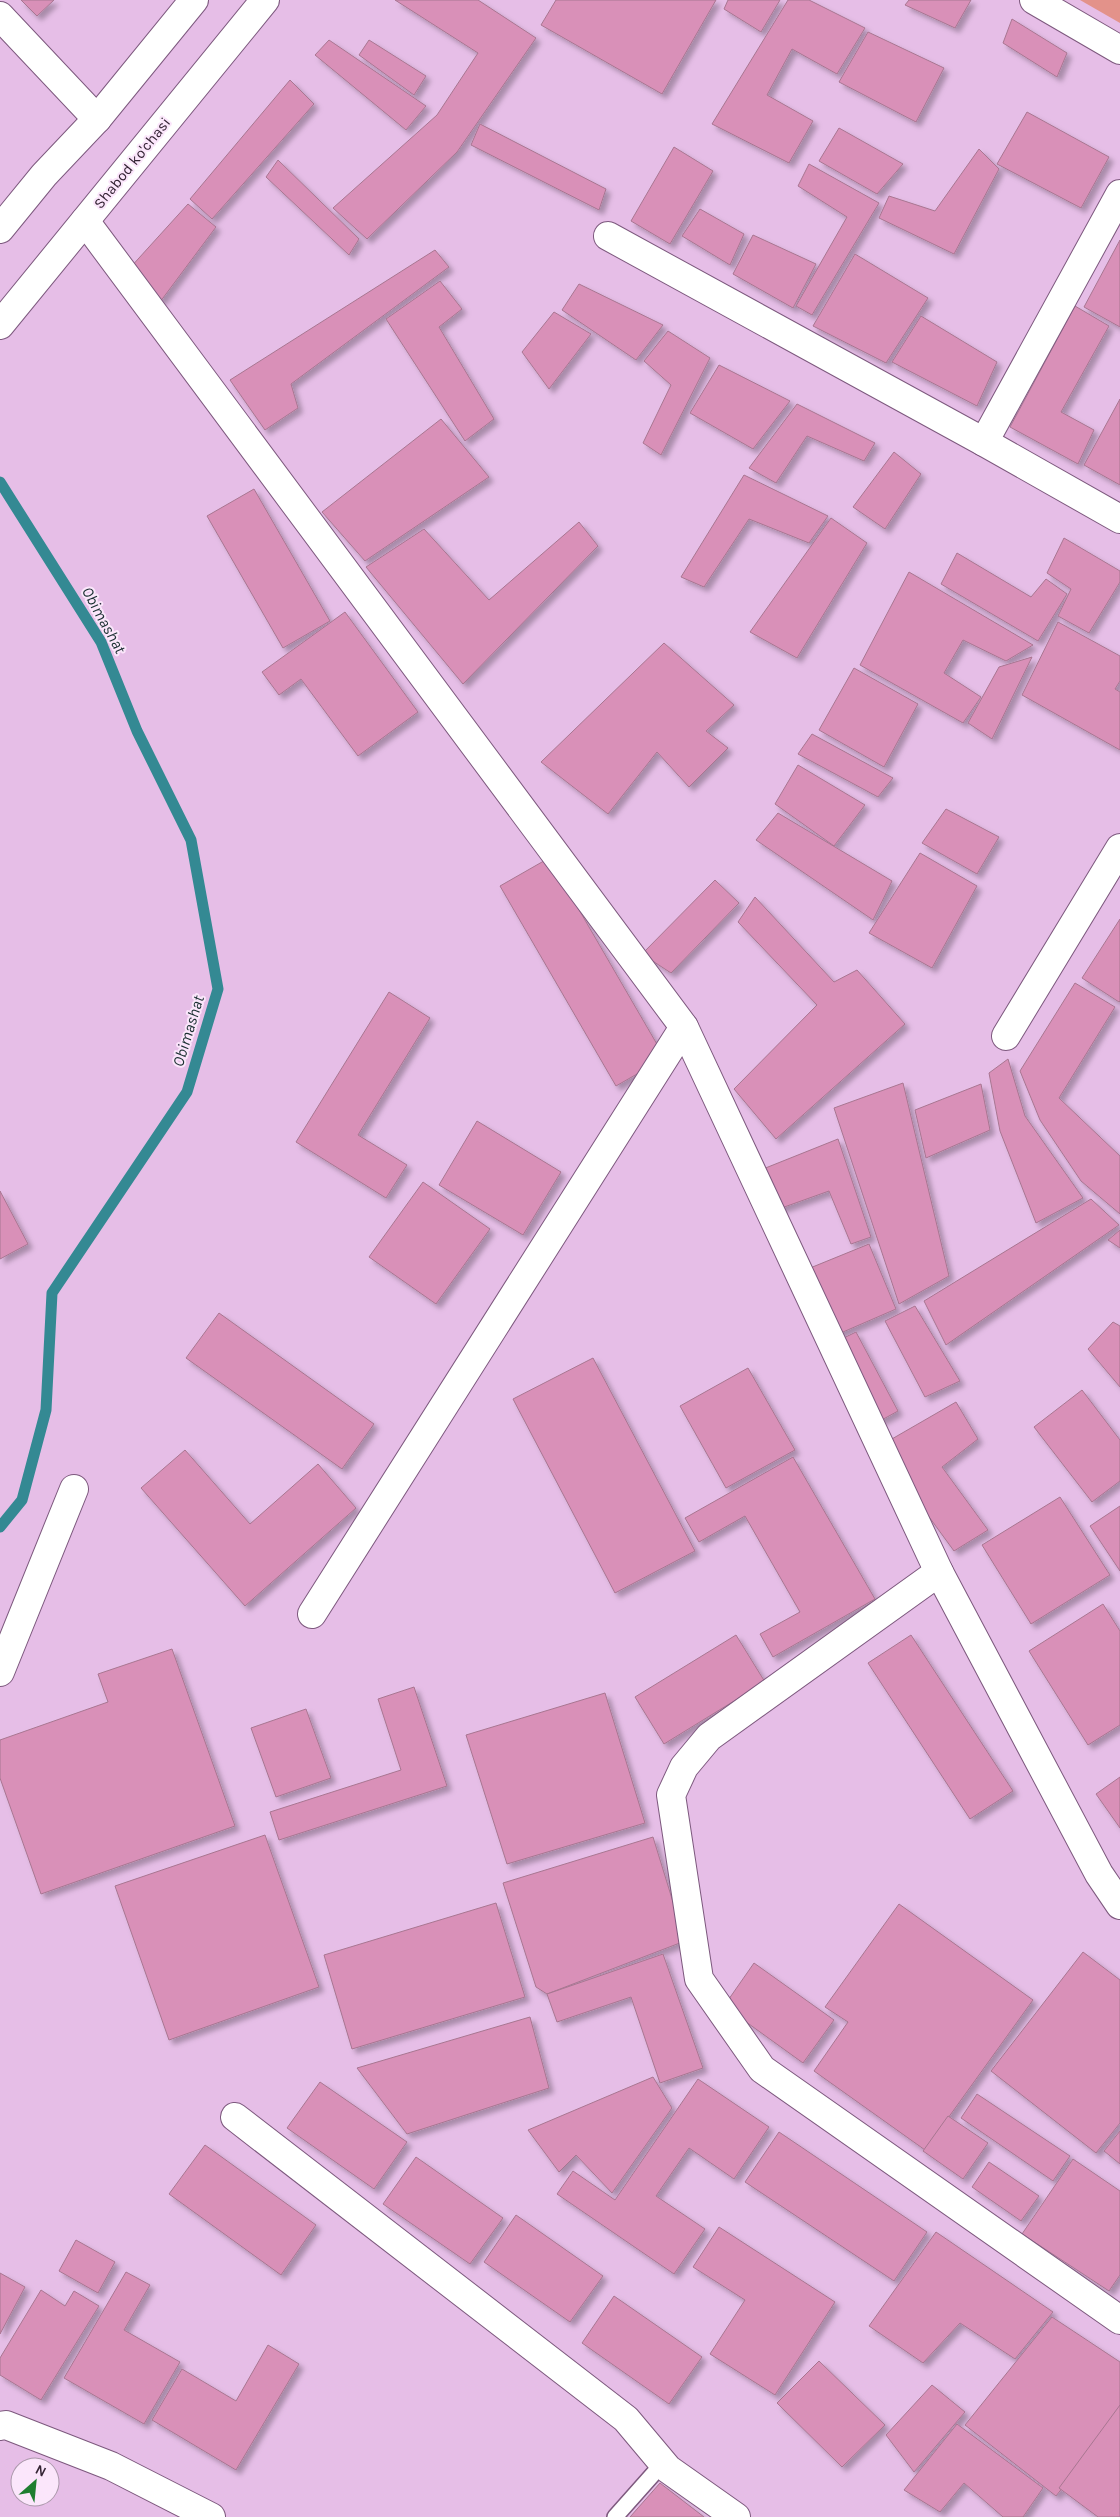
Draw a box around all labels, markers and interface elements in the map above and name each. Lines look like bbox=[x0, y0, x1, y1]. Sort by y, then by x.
street label: Shabod ko'chasi bbox=[90, 114, 174, 212]
water label: Obimashat bbox=[78, 583, 130, 657]
water label: Obimashat bbox=[168, 993, 208, 1069]
north arrow bbox=[10, 2457, 60, 2507]
text: N bbox=[32, 2461, 49, 2481]

